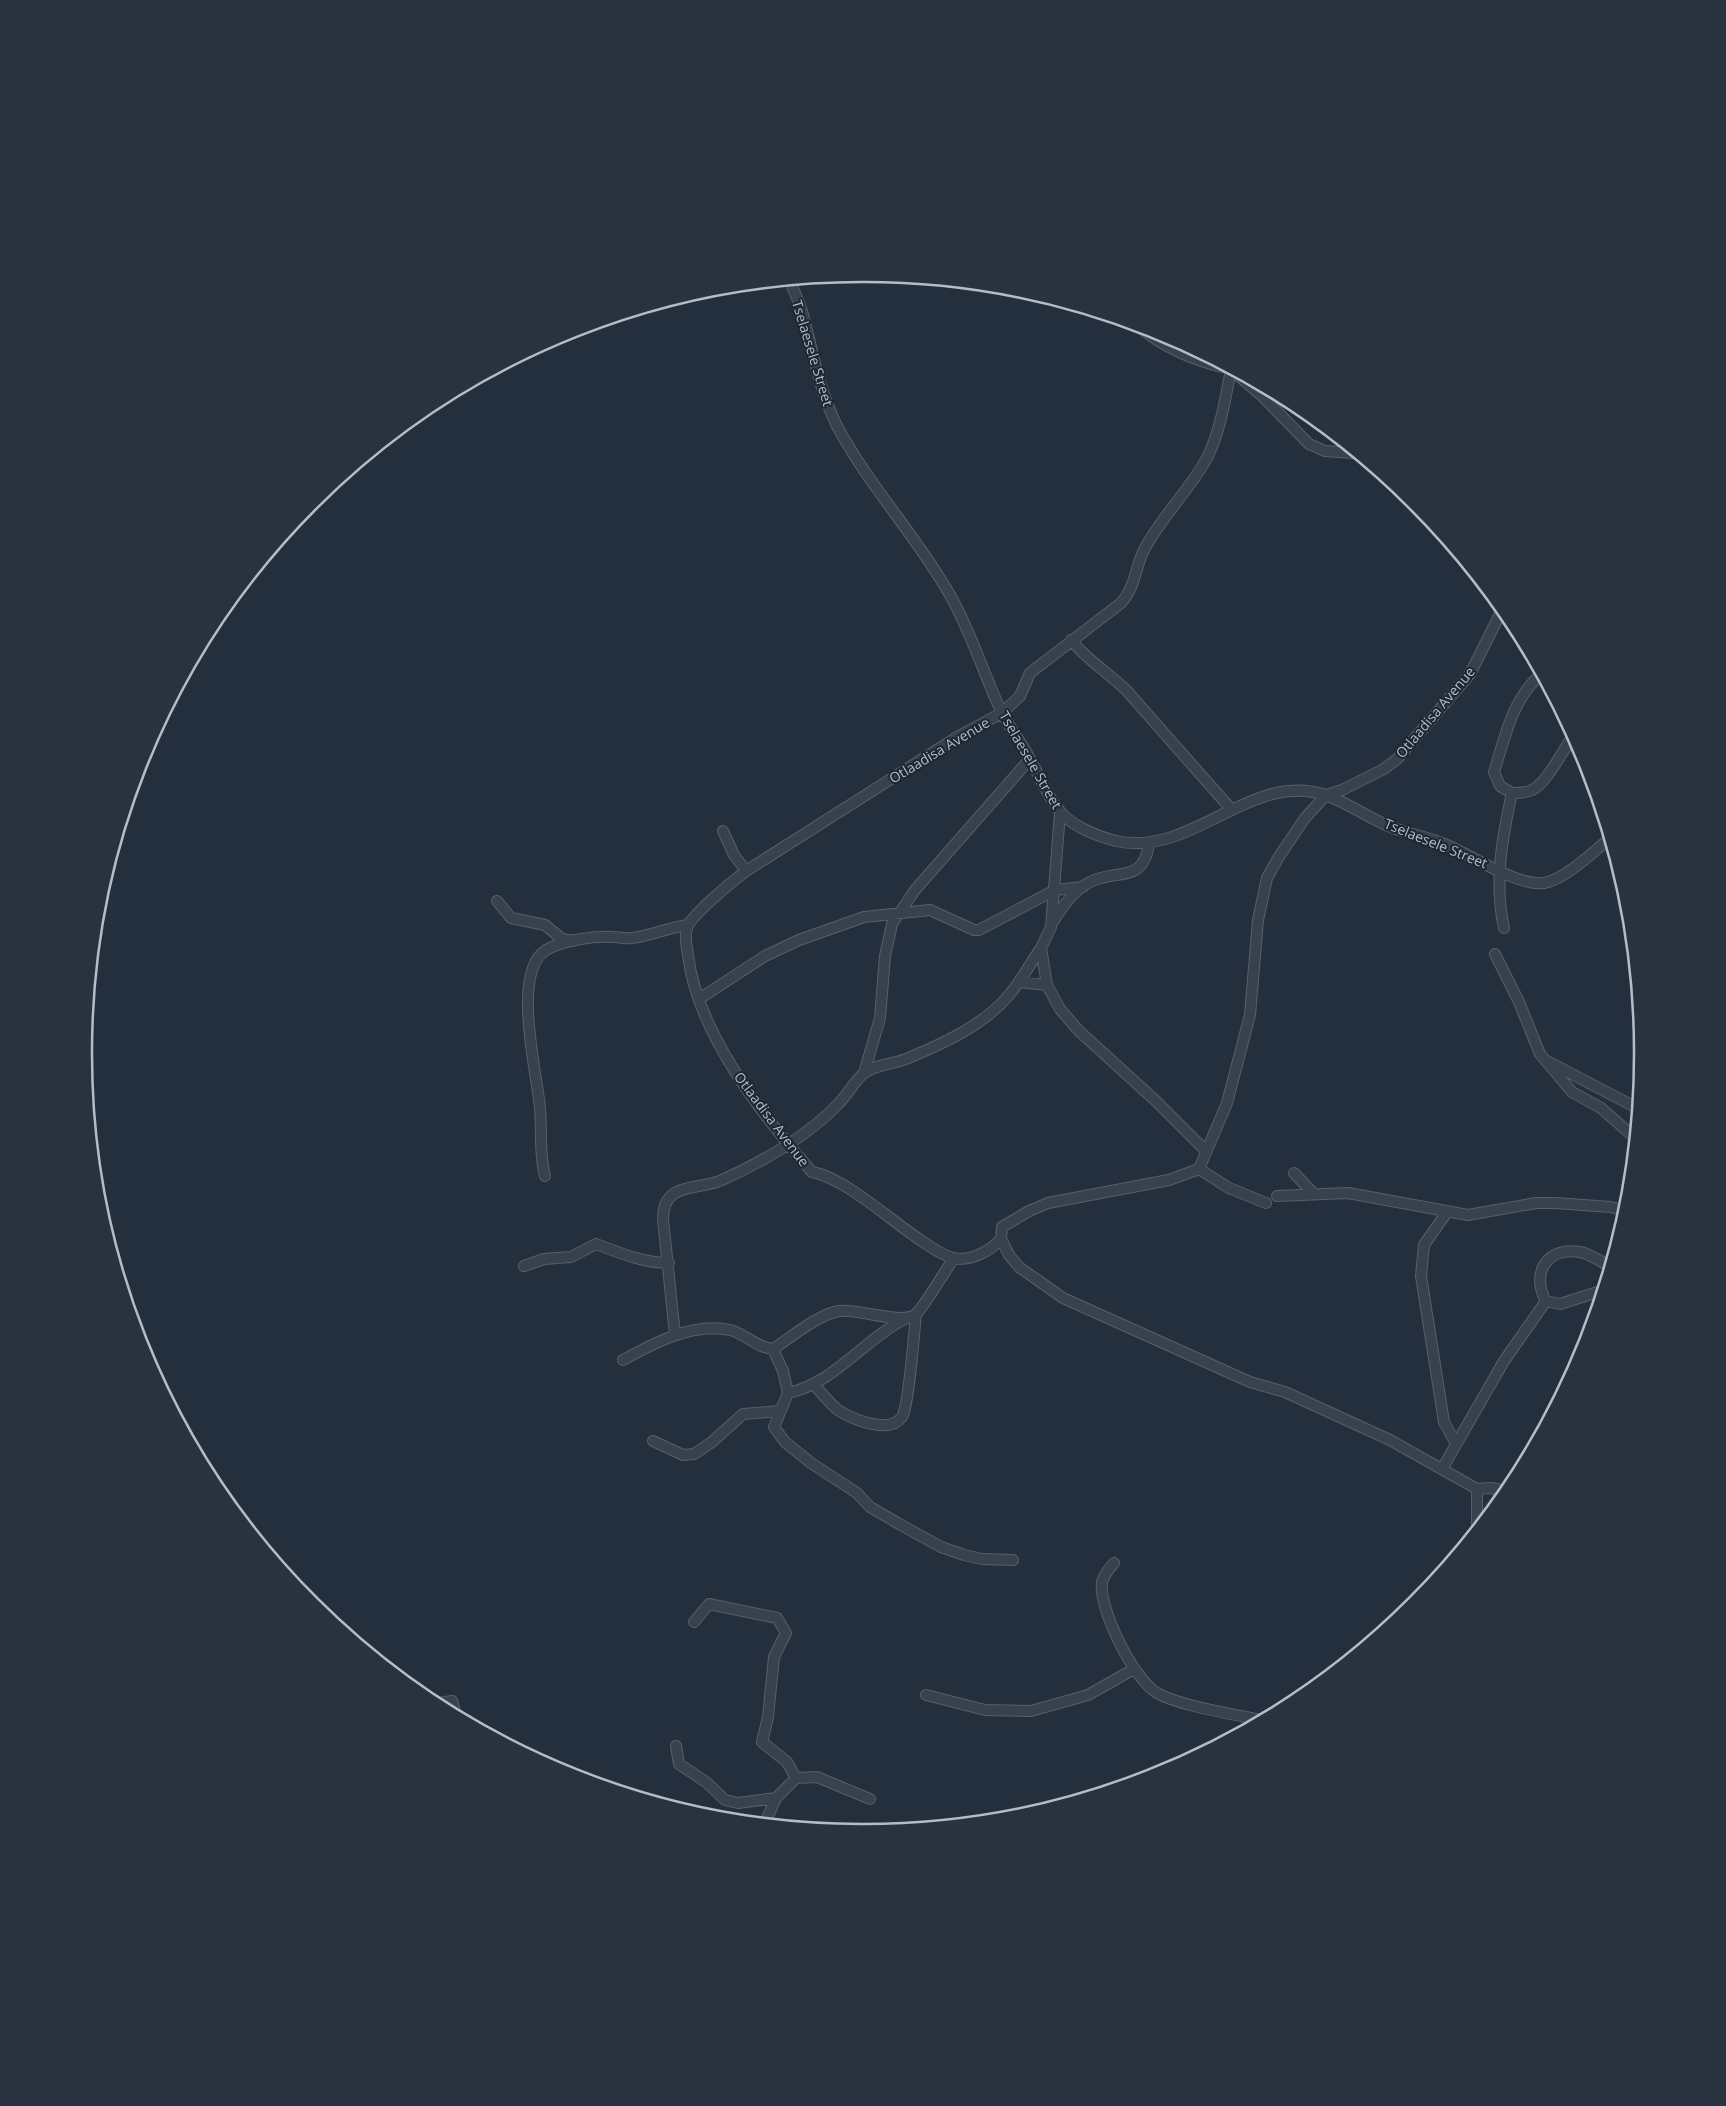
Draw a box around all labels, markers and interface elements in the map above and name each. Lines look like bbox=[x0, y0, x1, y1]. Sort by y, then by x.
street label: Tselaesele Street bbox=[788, 298, 838, 408]
street label: Otlaadisa Avenue bbox=[1391, 662, 1479, 762]
street label: Tselaesele Street bbox=[995, 708, 1067, 812]
street label: Otlaadisa Avenue bbox=[885, 712, 993, 787]
street label: Tselaesele Street bbox=[1381, 814, 1491, 872]
street label: Otlaadisa Avenue bbox=[730, 1068, 814, 1170]

